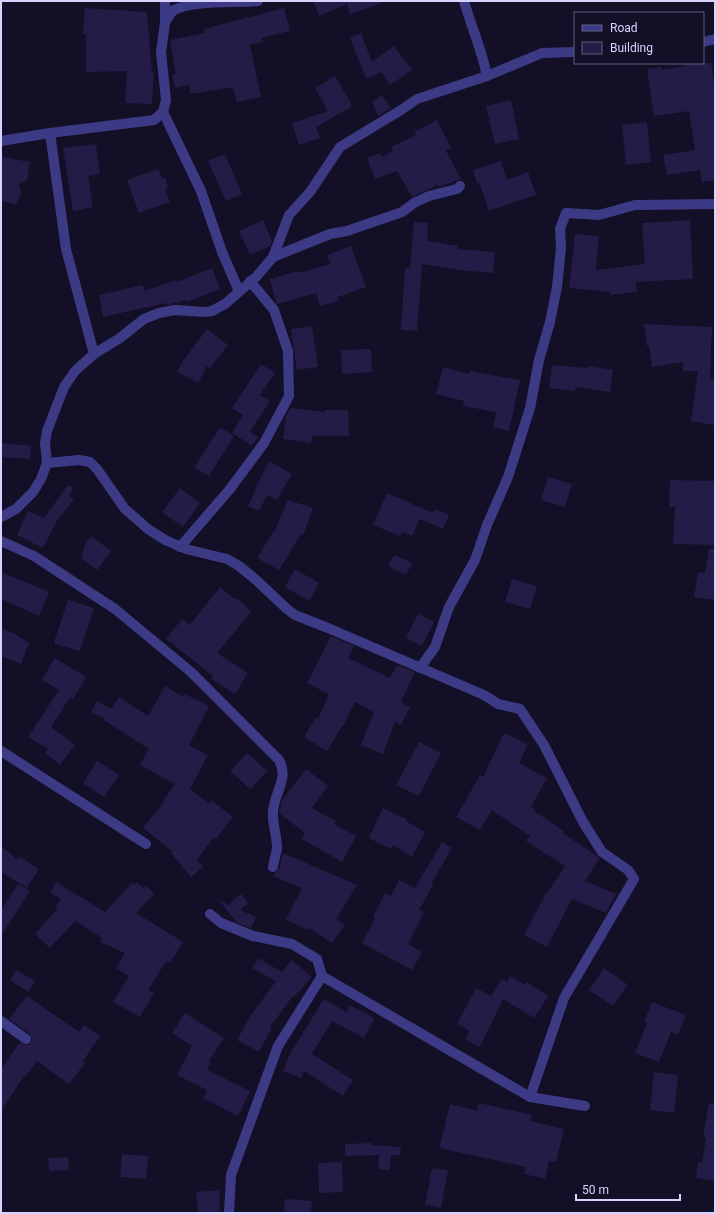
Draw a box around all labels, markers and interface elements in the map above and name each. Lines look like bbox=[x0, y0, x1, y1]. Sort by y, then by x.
legend bbox=[574, 12, 704, 64]
text: Road bbox=[610, 21, 638, 35]
text: Building bbox=[610, 41, 653, 55]
scale bar bbox=[576, 1176, 680, 1202]
text: 50 m bbox=[582, 1183, 609, 1197]

